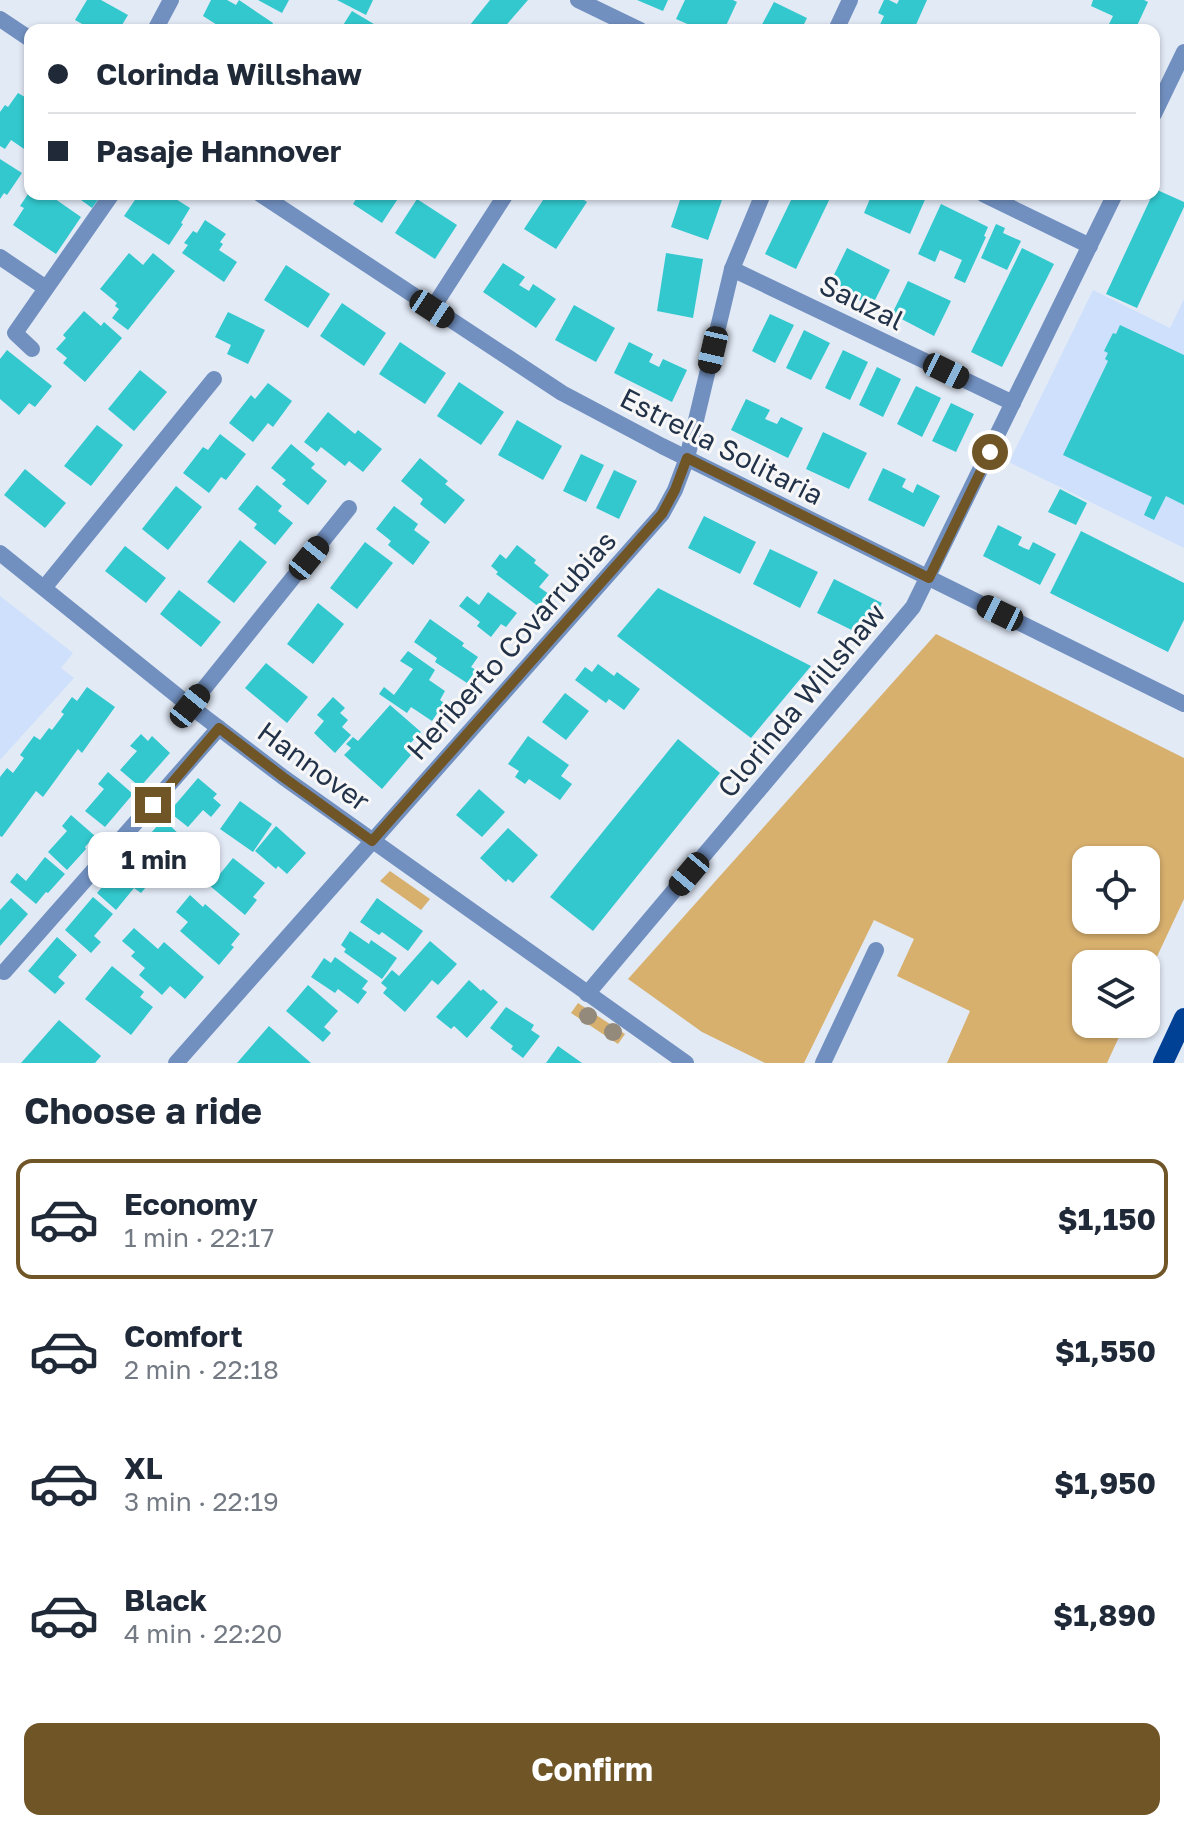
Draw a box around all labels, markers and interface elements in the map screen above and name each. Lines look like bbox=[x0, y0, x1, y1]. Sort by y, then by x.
text: Clorinda Willshaw bbox=[96, 56, 362, 92]
text: Pasaje Hannover bbox=[96, 133, 341, 169]
street label: Sauzal bbox=[814, 267, 910, 337]
car bbox=[405, 286, 459, 332]
car bbox=[696, 324, 730, 376]
car bbox=[919, 350, 973, 392]
street label: Estrella Solitaria bbox=[615, 381, 829, 511]
route start bbox=[972, 434, 1008, 470]
street label: Heriberto Covarrubias bbox=[400, 524, 622, 766]
car bbox=[285, 532, 333, 584]
car bbox=[973, 592, 1027, 634]
street label: Clorinda Willshaw bbox=[710, 596, 892, 804]
car bbox=[166, 680, 214, 732]
street label: Hannover bbox=[252, 714, 376, 818]
route end bbox=[135, 787, 171, 823]
callout: 1 min bbox=[87, 833, 219, 889]
text: 1 min bbox=[121, 844, 187, 875]
map controls bbox=[1072, 846, 1160, 1038]
button: locate bbox=[1072, 846, 1160, 934]
car bbox=[664, 848, 714, 900]
button: layers bbox=[1072, 950, 1160, 1038]
text: Choose a ride bbox=[24, 1089, 262, 1132]
icon: car bbox=[28, 1183, 100, 1255]
text: Economy bbox=[124, 1186, 258, 1222]
text: $1,150 bbox=[1058, 1201, 1156, 1237]
text: 1 min · 22:17 bbox=[124, 1222, 274, 1253]
icon: car bbox=[28, 1315, 100, 1387]
text: Comfort bbox=[124, 1318, 243, 1354]
text: $1,550 bbox=[1055, 1333, 1156, 1369]
text: 2 min · 22:18 bbox=[124, 1354, 279, 1385]
icon: car bbox=[28, 1447, 100, 1519]
text: XL bbox=[124, 1450, 163, 1486]
text: $1,950 bbox=[1054, 1465, 1156, 1501]
text: 3 min · 22:19 bbox=[124, 1486, 279, 1517]
icon: car bbox=[28, 1579, 100, 1651]
text: Black bbox=[124, 1582, 207, 1618]
text: $1,890 bbox=[1053, 1597, 1156, 1633]
text: 4 min · 22:20 bbox=[124, 1618, 282, 1649]
button: Confirm bbox=[24, 1723, 1160, 1815]

